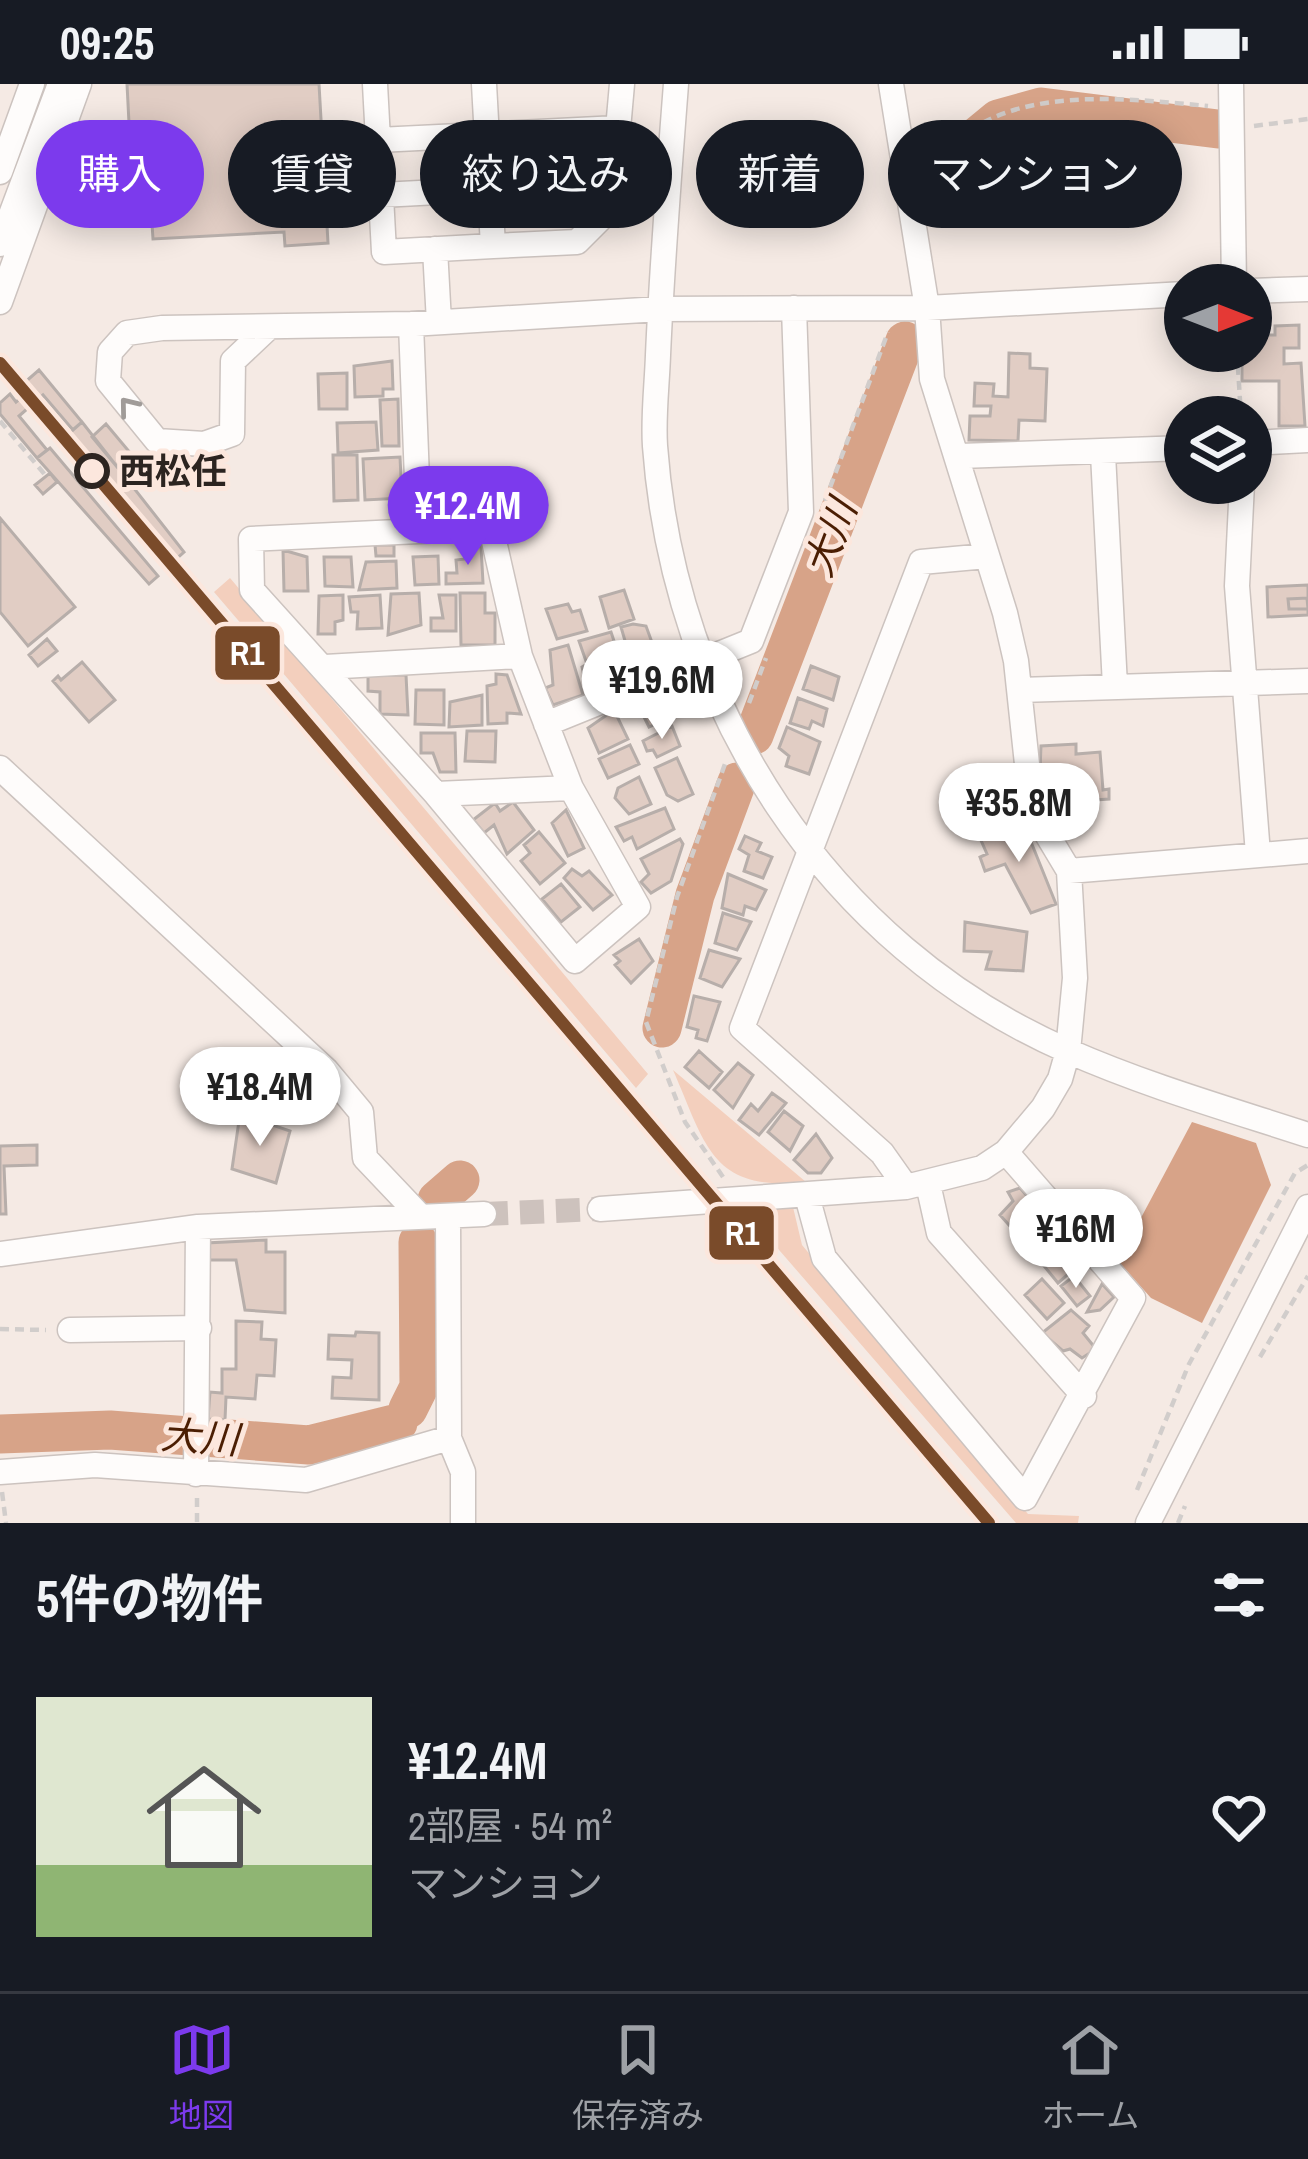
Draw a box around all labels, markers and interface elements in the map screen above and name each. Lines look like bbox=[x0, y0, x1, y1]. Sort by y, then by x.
text: 09:25 bbox=[60, 12, 154, 73]
chip: 購入 bbox=[36, 120, 204, 228]
chip: 賃貸 bbox=[228, 120, 396, 228]
chip: 絞り込み bbox=[420, 120, 672, 228]
chip: 新着 bbox=[696, 120, 864, 228]
chip: マンション bbox=[888, 120, 1182, 228]
north arrow bbox=[1164, 264, 1272, 372]
map controls bbox=[1164, 264, 1272, 504]
button: layers bbox=[1164, 396, 1272, 504]
one-way arrow bbox=[121, 398, 142, 420]
place label: 西松任 bbox=[119, 447, 227, 495]
marker: 西松任 bbox=[76, 455, 108, 487]
pin: ¥12.4M bbox=[370, 466, 566, 568]
text: ¥12.4M bbox=[415, 479, 521, 531]
water label: 大川 bbox=[792, 489, 870, 584]
line badge: R1 bbox=[213, 624, 282, 682]
text: R1 bbox=[230, 631, 265, 675]
pin: ¥19.6M bbox=[564, 640, 760, 742]
text: ¥19.6M bbox=[609, 653, 715, 705]
pin: ¥35.8M bbox=[921, 763, 1117, 865]
text: ¥35.8M bbox=[966, 776, 1072, 828]
pin: ¥18.4M bbox=[162, 1047, 358, 1149]
text: ¥18.4M bbox=[207, 1060, 313, 1112]
pin: ¥16M bbox=[1005, 1189, 1147, 1291]
text: ¥16M bbox=[1036, 1202, 1116, 1254]
line badge: R1 bbox=[707, 1204, 776, 1262]
text: R1 bbox=[725, 1211, 760, 1255]
water label: 大川 bbox=[159, 1408, 245, 1466]
icon: filters bbox=[1206, 1562, 1272, 1628]
text: 5件の物件 bbox=[36, 1564, 263, 1633]
text: ¥12.4M bbox=[408, 1726, 548, 1795]
icon: home bbox=[132, 1745, 276, 1889]
icon: heart bbox=[1206, 1784, 1272, 1850]
text: 2部屋 · 54 m² bbox=[408, 1800, 612, 1852]
text: マンション bbox=[408, 1857, 603, 1909]
tab: 地図 bbox=[169, 2017, 235, 2137]
tab: 保存済み bbox=[572, 2017, 704, 2137]
tab: ホーム bbox=[1041, 2017, 1139, 2137]

